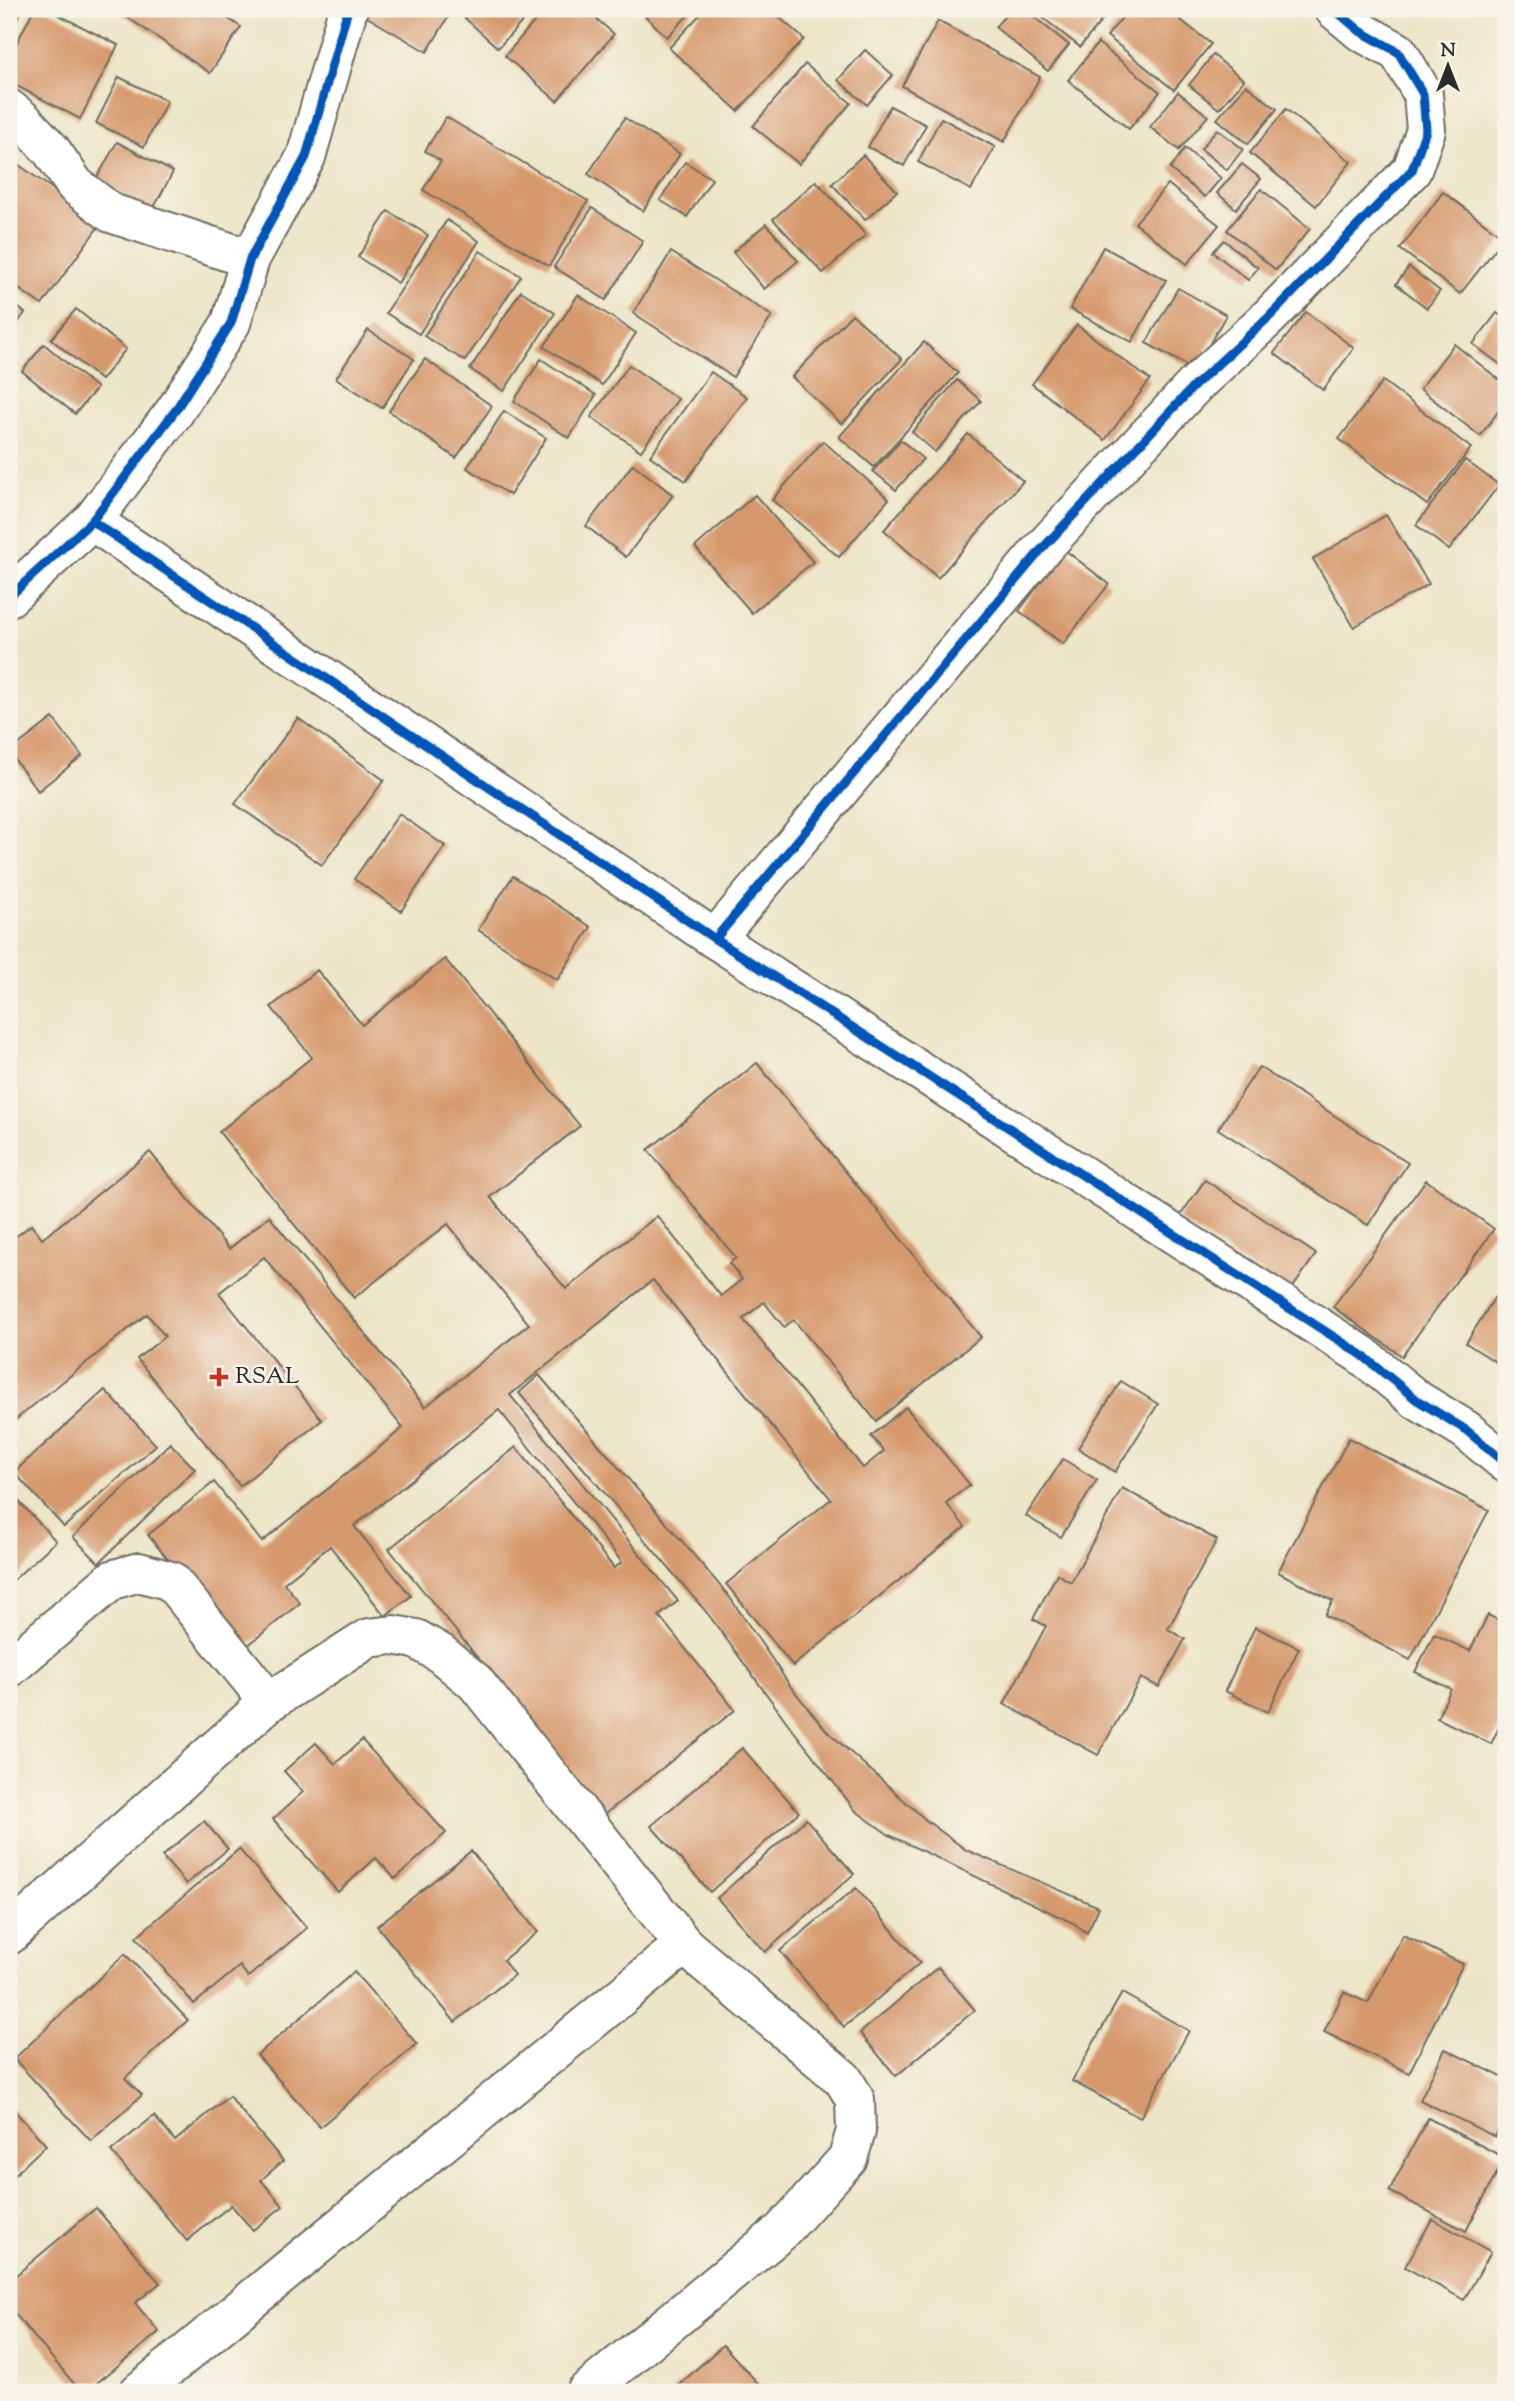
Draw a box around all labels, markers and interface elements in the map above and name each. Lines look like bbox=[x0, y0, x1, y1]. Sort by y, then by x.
north arrow bbox=[1414, 32, 1484, 102]
text: N bbox=[1440, 38, 1456, 65]
place label: RSAL bbox=[235, 1360, 299, 1394]
marker: RSAL bbox=[209, 1367, 229, 1387]

